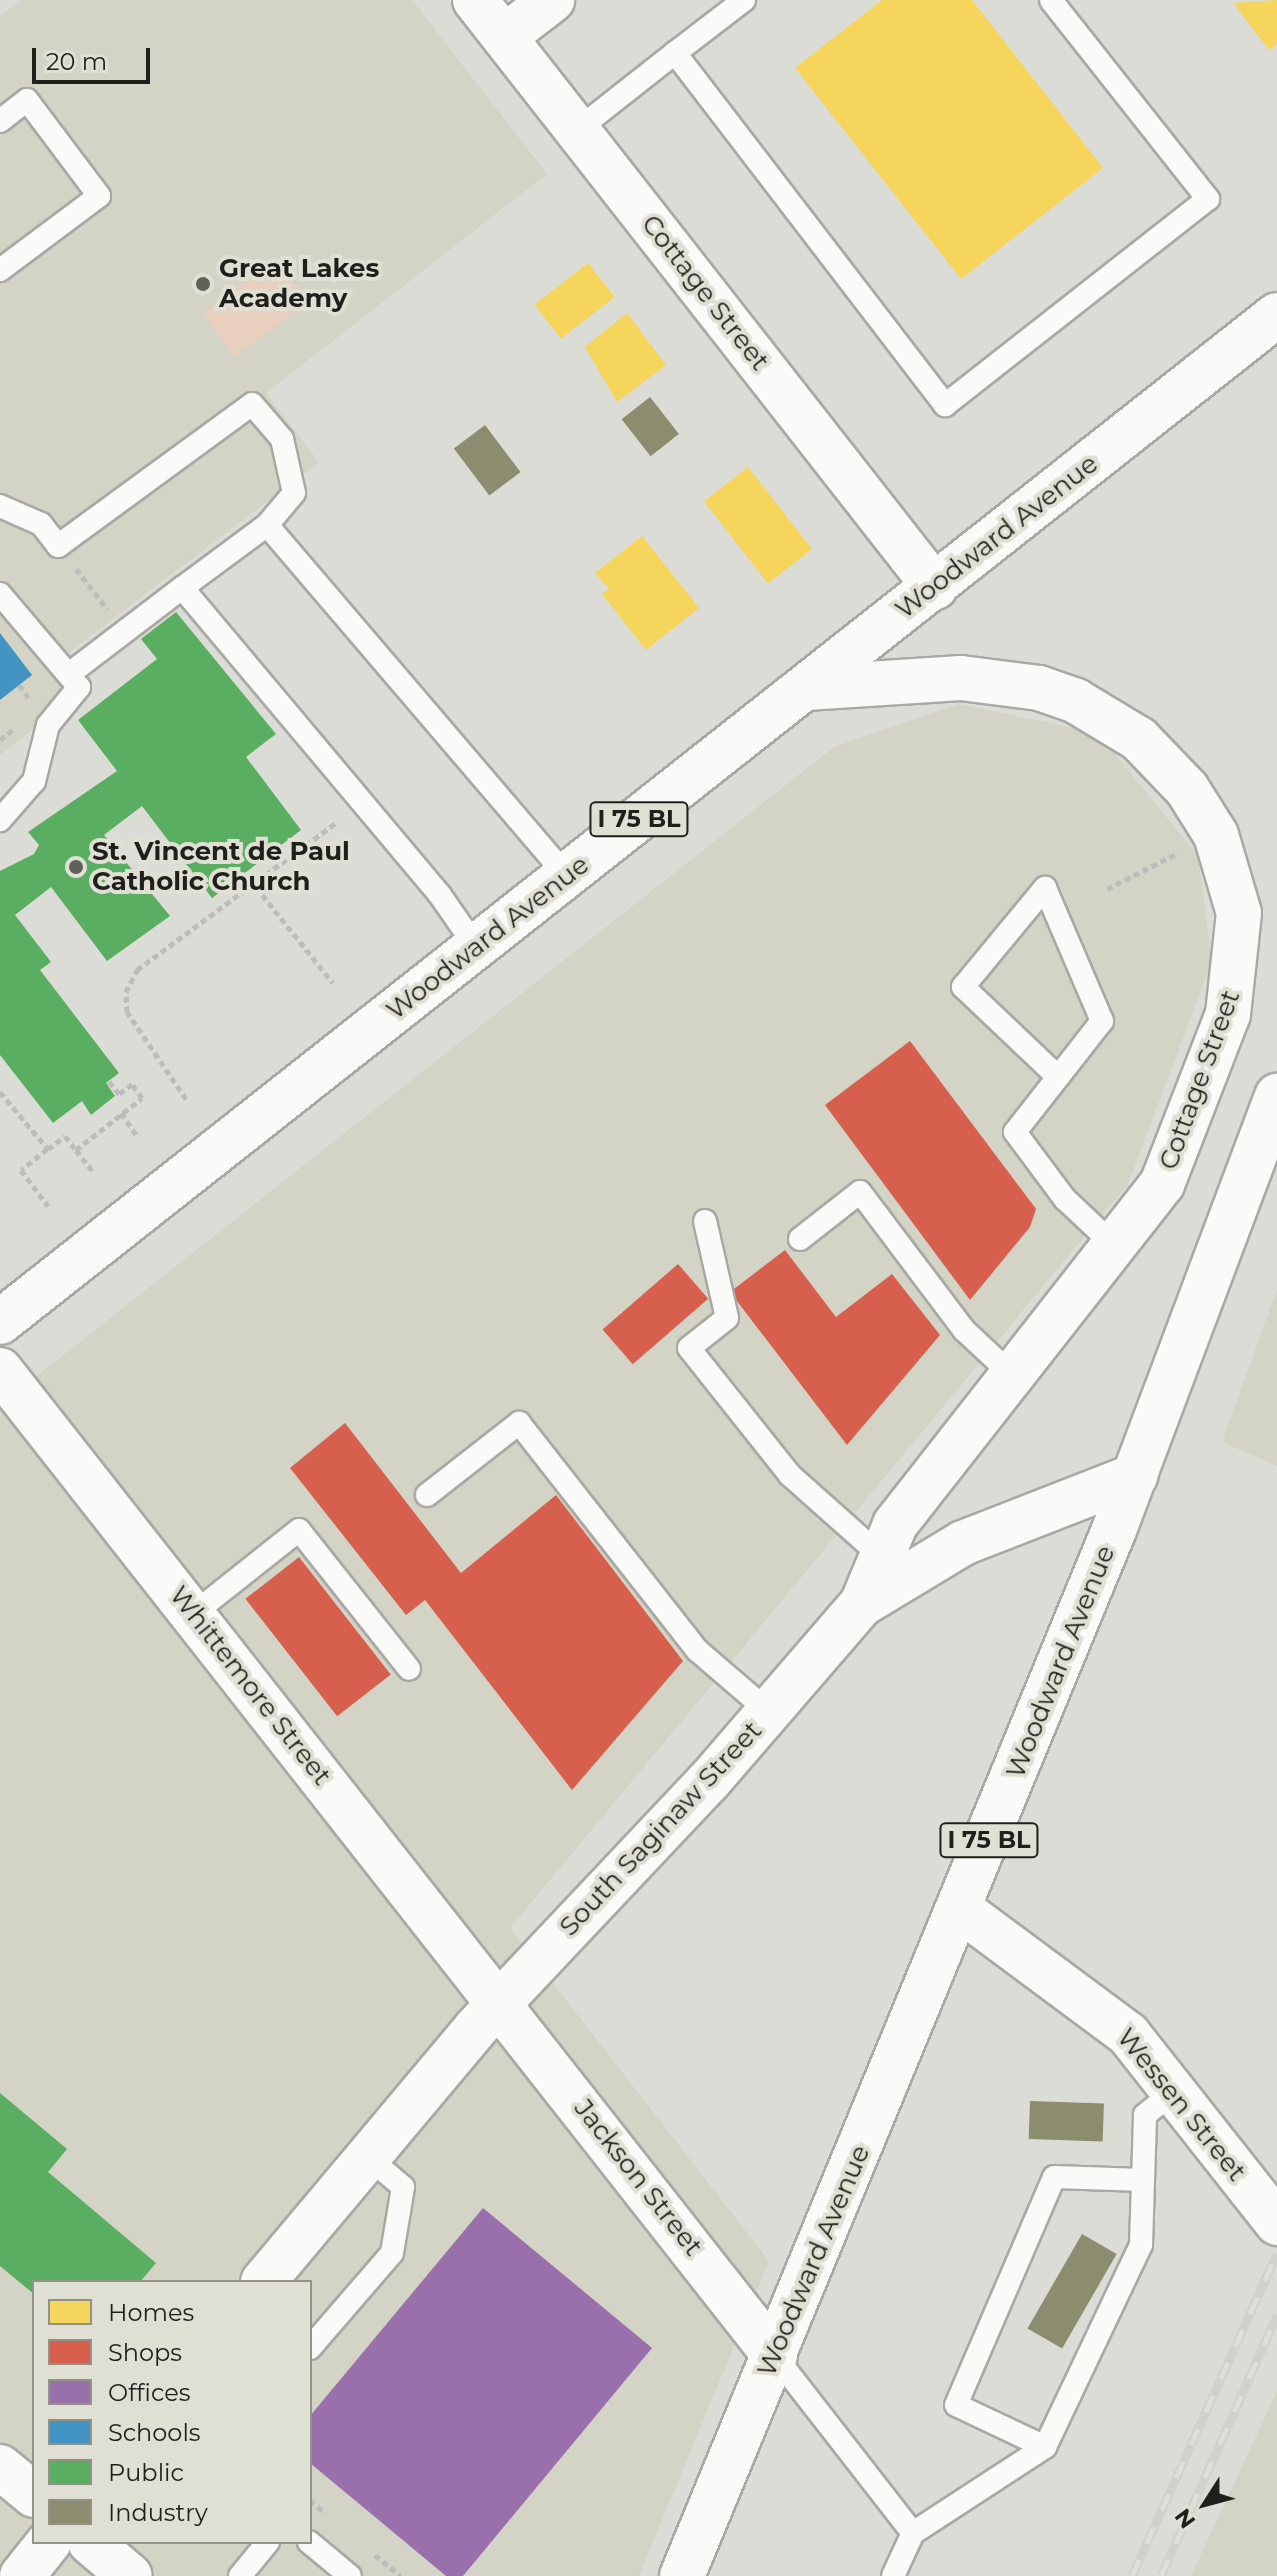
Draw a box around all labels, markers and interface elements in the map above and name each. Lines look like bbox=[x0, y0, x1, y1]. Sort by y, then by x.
scale bar bbox=[36, 32, 154, 82]
text: 20 m bbox=[46, 47, 107, 76]
street label: Cottage Street bbox=[635, 209, 775, 377]
place label: Great Lakes Academy bbox=[219, 253, 379, 314]
marker: Great Lakes Academy bbox=[194, 275, 212, 293]
street label: Woodward Avenue bbox=[890, 448, 1104, 626]
road number: I 75 BL bbox=[589, 799, 689, 839]
place label: St. Vincent de Paul Catholic Church bbox=[92, 836, 350, 898]
street label: Woodward Avenue bbox=[381, 849, 595, 1027]
marker: St. Vincent de Paul Catholic Church bbox=[67, 858, 85, 876]
street label: Cottage Street bbox=[1153, 986, 1247, 1174]
street label: Woodward Avenue bbox=[1000, 1541, 1122, 1783]
street label: Whittemore Street bbox=[163, 1580, 337, 1792]
street label: South Saginaw Street bbox=[554, 1715, 768, 1943]
road number: I 75 BL bbox=[939, 1820, 1039, 1860]
street label: Wessen Street bbox=[1110, 2022, 1252, 2188]
street label: Jackson Street bbox=[567, 2094, 709, 2262]
street label: Woodward Avenue bbox=[751, 2141, 877, 2381]
legend bbox=[32, 2280, 312, 2544]
text: Homes bbox=[108, 2298, 194, 2327]
text: Shops bbox=[108, 2338, 182, 2367]
text: Offices bbox=[108, 2378, 190, 2407]
text: Schools bbox=[108, 2418, 201, 2447]
text: Public bbox=[108, 2458, 184, 2487]
north arrow bbox=[1165, 2464, 1245, 2544]
text: Industry bbox=[108, 2498, 208, 2527]
text: N bbox=[1169, 2503, 1201, 2534]

